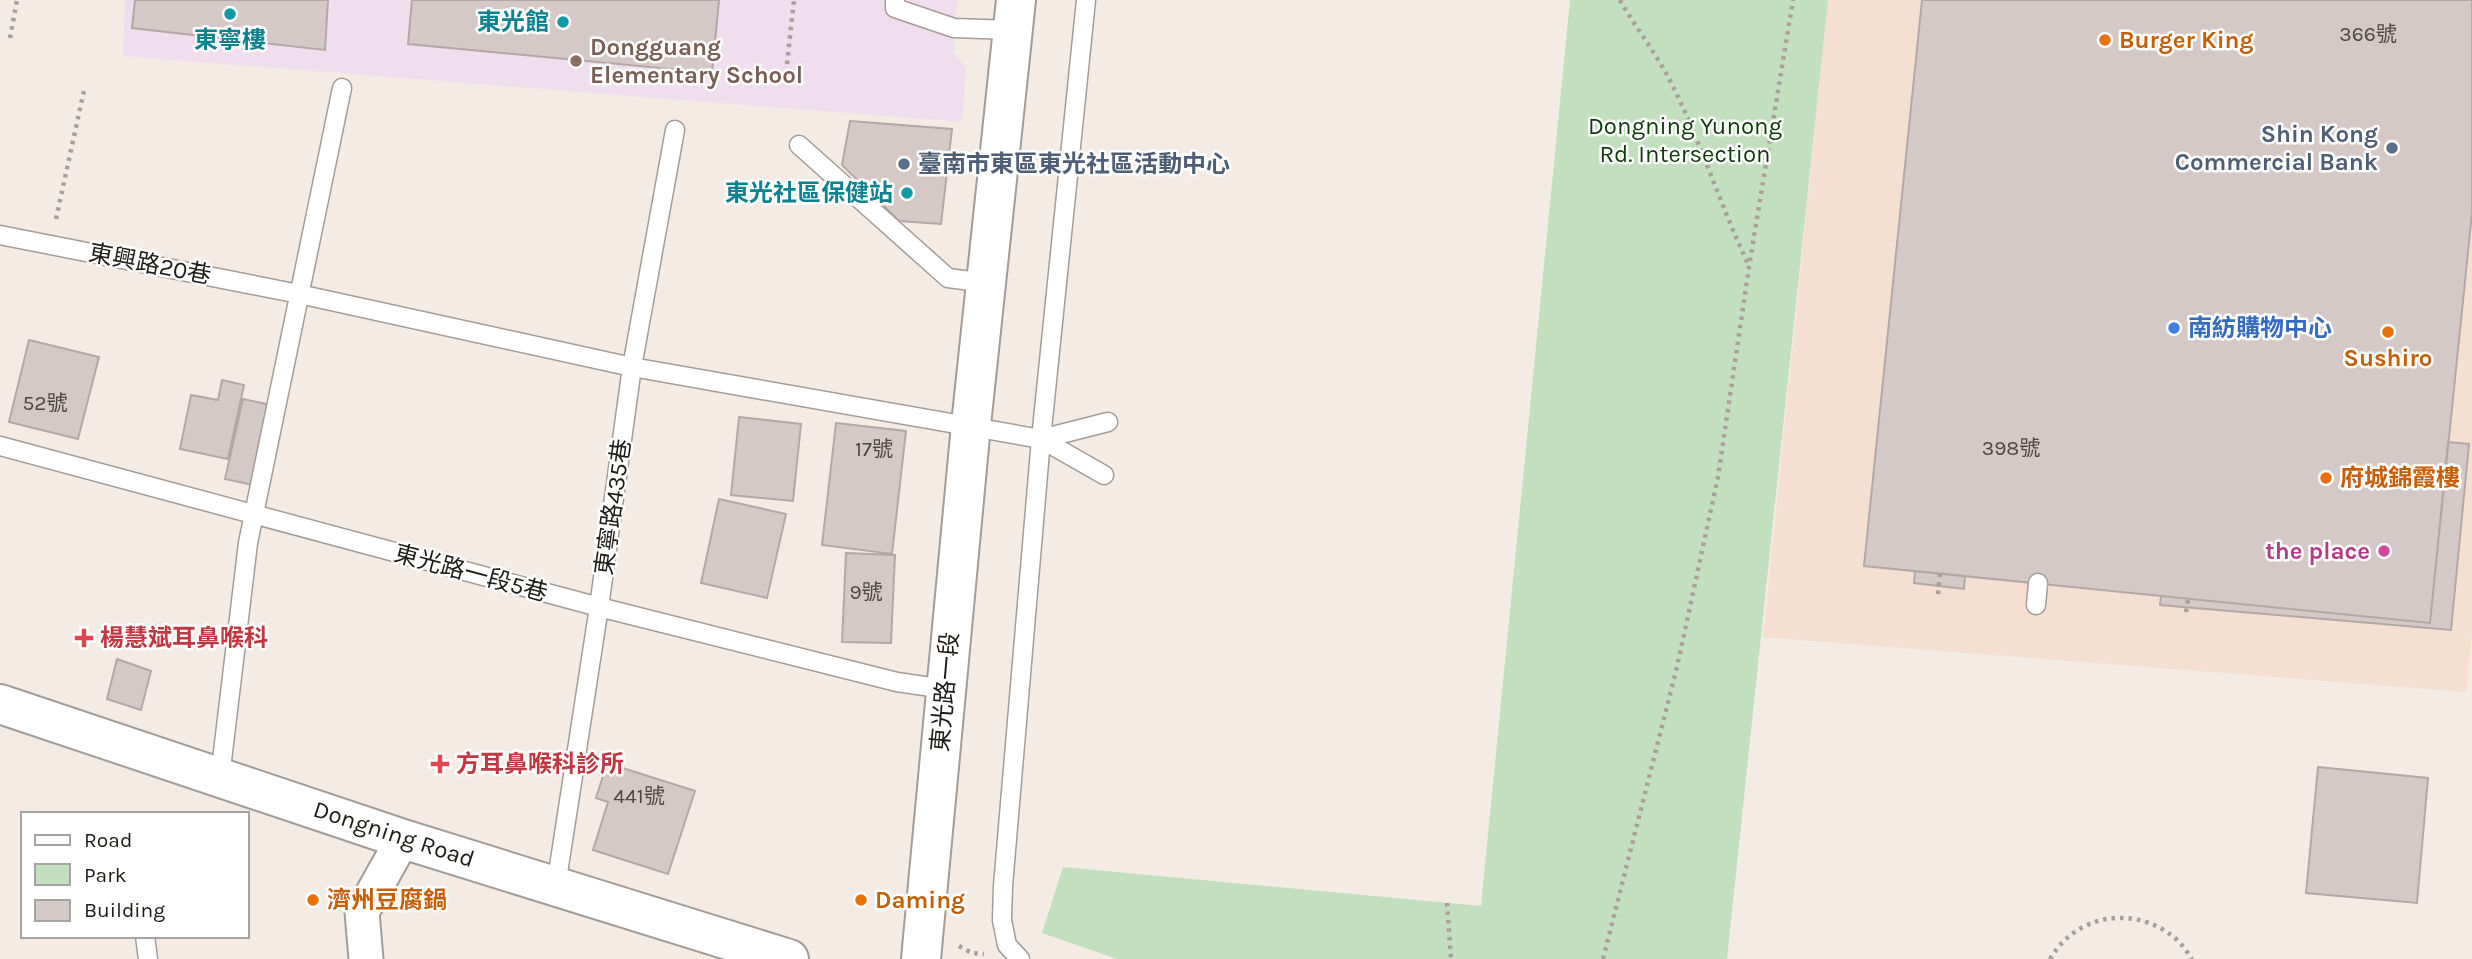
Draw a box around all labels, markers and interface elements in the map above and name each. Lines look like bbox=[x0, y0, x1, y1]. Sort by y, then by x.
marker: 東寧樓 bbox=[222, 6, 238, 22]
place label: 東光館 bbox=[477, 8, 549, 36]
marker: 東光館 bbox=[555, 14, 571, 30]
house number: 366號 bbox=[2339, 22, 2397, 46]
place label: 東寧樓 bbox=[194, 26, 266, 54]
place label: Burger King bbox=[2119, 26, 2254, 54]
marker: Burger King bbox=[2097, 32, 2113, 48]
place label: Dongguang Elementary School bbox=[590, 33, 803, 89]
marker: Dongguang Elementary School bbox=[568, 53, 584, 69]
park label: Dongning Yunong Rd. Intersection bbox=[1588, 112, 1782, 168]
place label: Shin Kong Commercial Bank bbox=[2175, 120, 2378, 176]
marker: Shin Kong Commercial Bank bbox=[2384, 140, 2400, 156]
place label: 臺南市東區東光社區活動中心 bbox=[918, 150, 1230, 178]
marker: 臺南市東區東光社區活動中心 bbox=[896, 156, 912, 172]
place label: 東光社區保健站 bbox=[725, 179, 893, 207]
marker: 東光社區保健站 bbox=[899, 185, 915, 201]
street label: 東興路20巷 bbox=[86, 238, 214, 290]
place label: 南紡購物中心 bbox=[2188, 314, 2332, 342]
marker: 南紡購物中心 bbox=[2166, 320, 2182, 336]
marker: Sushiro bbox=[2380, 324, 2396, 340]
place label: Sushiro bbox=[2344, 344, 2432, 372]
house number: 52號 bbox=[22, 391, 68, 415]
house number: 398號 bbox=[1982, 436, 2040, 460]
street label: 東寧路435巷 bbox=[590, 437, 636, 577]
house number: 17號 bbox=[855, 437, 893, 461]
place label: 府城錦霞樓 bbox=[2340, 464, 2460, 492]
marker: 府城錦霞樓 bbox=[2318, 470, 2334, 486]
place label: the place bbox=[2265, 537, 2370, 565]
street label: 東光路一段5巷 bbox=[391, 539, 551, 607]
marker: the place bbox=[2376, 543, 2392, 559]
house number: 9號 bbox=[849, 580, 883, 604]
place label: 楊慧斌耳鼻喉科 bbox=[100, 624, 268, 652]
marker: 楊慧斌耳鼻喉科 bbox=[74, 628, 94, 648]
street label: 東光路一段 bbox=[926, 631, 964, 753]
place label: 方耳鼻喉科診所 bbox=[456, 750, 624, 778]
marker: 方耳鼻喉科診所 bbox=[430, 754, 450, 774]
house number: 441號 bbox=[613, 784, 665, 808]
street label: Dongning Road bbox=[310, 795, 478, 873]
legend bbox=[21, 812, 248, 938]
text: Road bbox=[84, 828, 132, 852]
text: Park bbox=[84, 863, 127, 887]
place label: 濟州豆腐鍋 bbox=[327, 886, 447, 914]
place label: Daming bbox=[875, 886, 965, 914]
marker: 濟州豆腐鍋 bbox=[305, 892, 321, 908]
marker: Daming bbox=[853, 892, 869, 908]
text: Building bbox=[84, 898, 165, 922]

